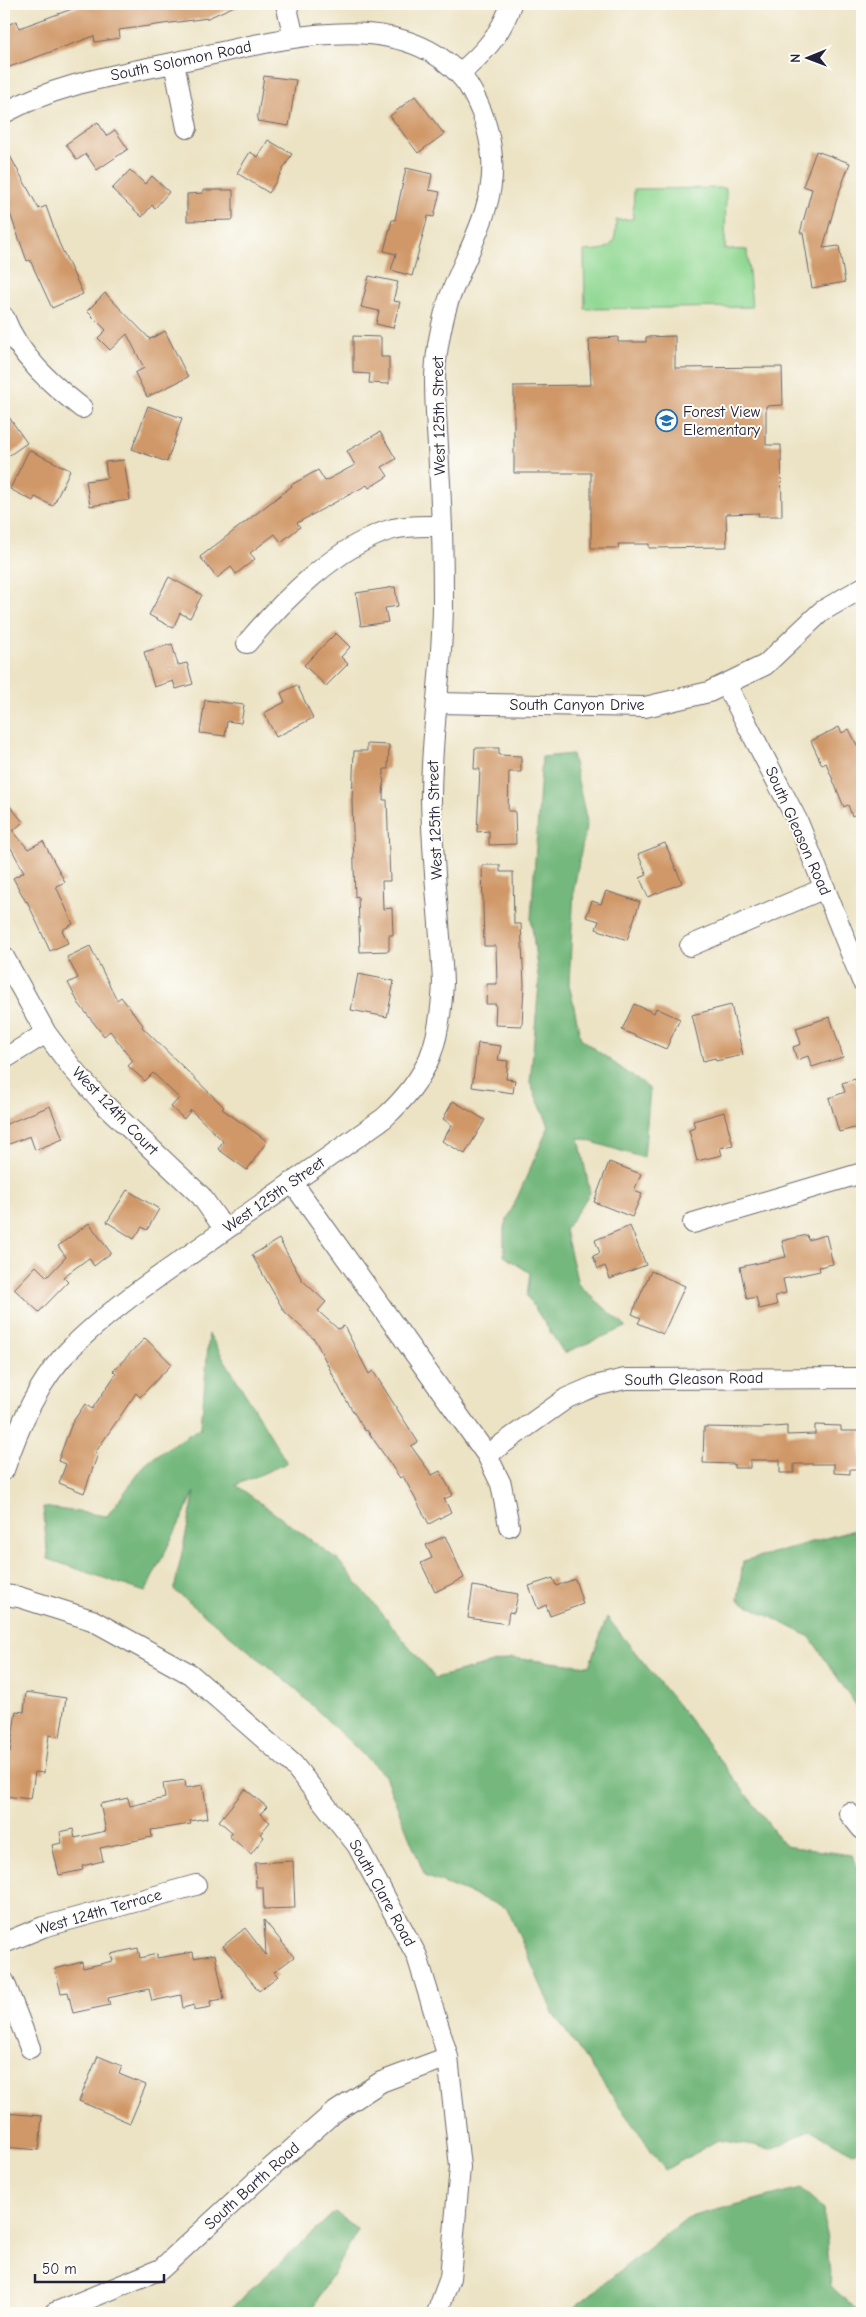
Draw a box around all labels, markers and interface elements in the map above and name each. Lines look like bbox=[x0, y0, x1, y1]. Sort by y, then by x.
north arrow bbox=[784, 32, 834, 82]
street label: South Solomon Road bbox=[109, 37, 253, 85]
text: N bbox=[787, 54, 804, 63]
street label: West 125th Street bbox=[429, 356, 449, 476]
place label: Forest View Elementary bbox=[683, 403, 761, 439]
school or university icon: Forest View Elementary bbox=[655, 409, 679, 433]
street label: South Canyon Drive bbox=[510, 696, 644, 714]
street label: West 125th Street bbox=[424, 760, 446, 880]
street label: South Gleason Road bbox=[762, 764, 834, 898]
street label: West 124th Court bbox=[68, 1063, 162, 1159]
street label: West 125th Street bbox=[220, 1153, 328, 1237]
street label: South Gleason Road bbox=[624, 1369, 764, 1389]
street label: South Clare Road bbox=[345, 1836, 419, 1950]
street label: West 124th Terrace bbox=[34, 1885, 164, 1939]
street label: South Barth Road bbox=[201, 2139, 303, 2233]
scale bar bbox=[35, 2252, 164, 2284]
text: 50 m bbox=[42, 2260, 77, 2278]

